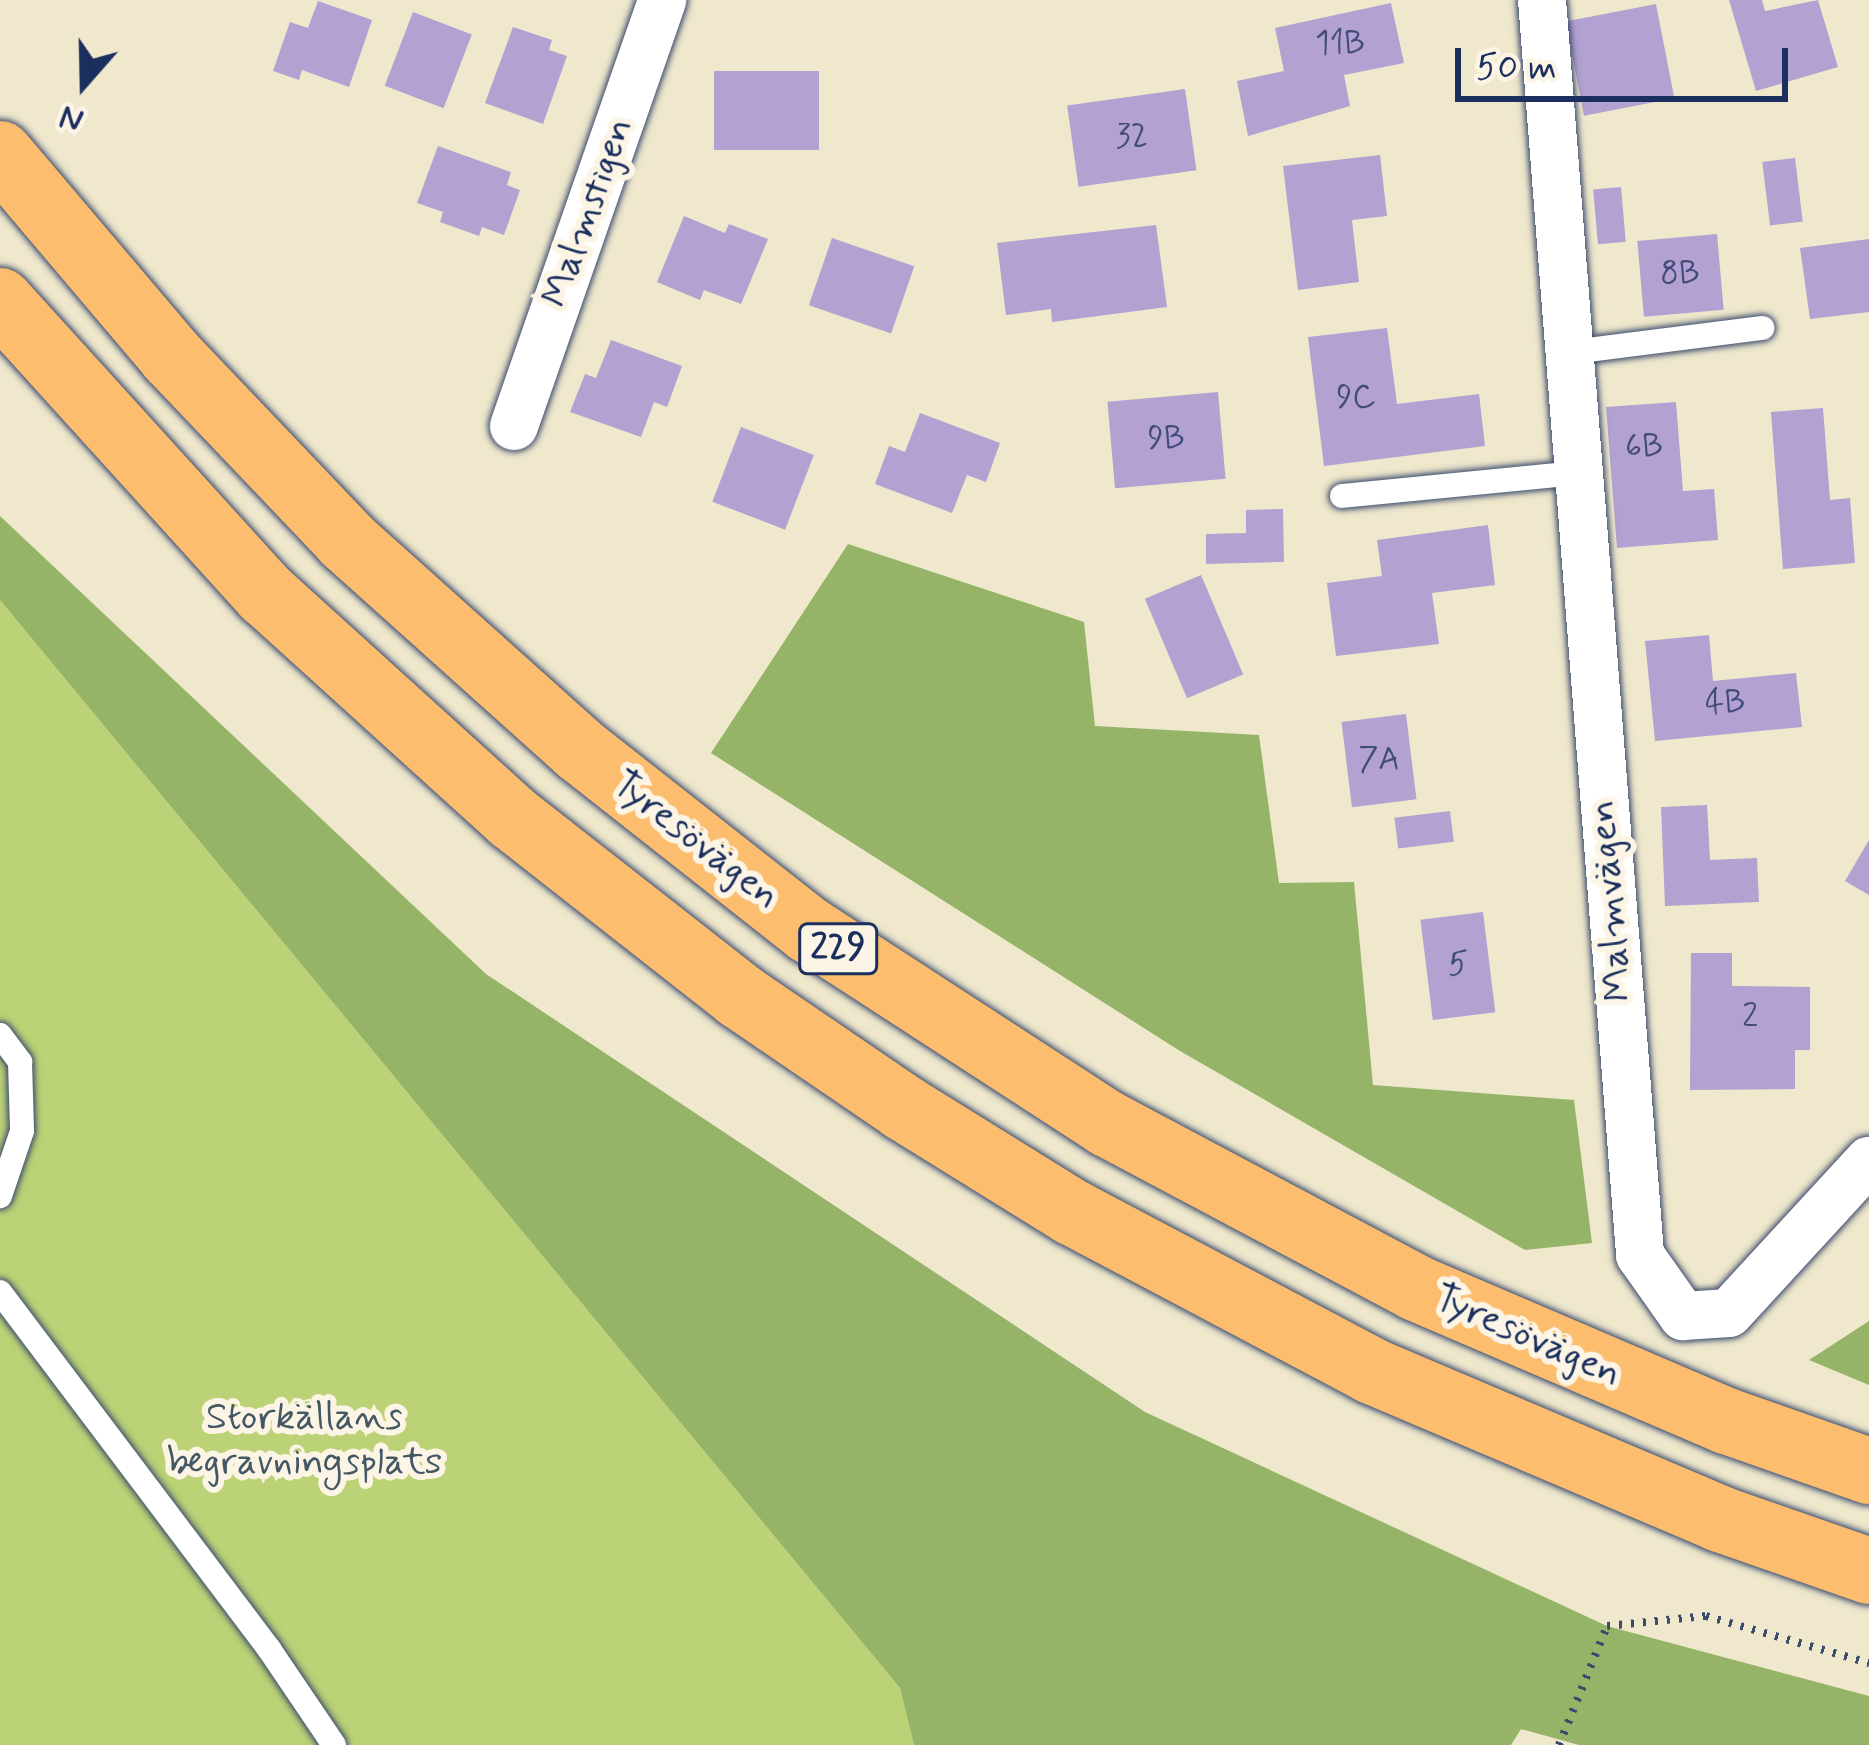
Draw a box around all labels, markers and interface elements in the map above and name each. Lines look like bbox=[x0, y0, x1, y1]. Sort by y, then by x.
north arrow bbox=[24, 24, 144, 144]
scale bar bbox=[1461, 24, 1794, 98]
house number: 11B bbox=[1315, 25, 1365, 65]
text: 50 m bbox=[1476, 45, 1557, 92]
text: N bbox=[54, 93, 90, 142]
street label: Malmstigen bbox=[533, 112, 645, 314]
house number: 32 bbox=[1116, 118, 1148, 158]
house number: 8B bbox=[1660, 255, 1700, 295]
house number: 9C bbox=[1336, 379, 1376, 419]
house number: 9B bbox=[1147, 420, 1185, 460]
house number: 6B bbox=[1625, 428, 1663, 468]
house number: 4B bbox=[1705, 684, 1745, 724]
house number: 7A bbox=[1358, 741, 1400, 781]
street label: Tyresövägen bbox=[602, 761, 788, 921]
street label: Malmvägen bbox=[1580, 798, 1644, 1004]
road number: 229 bbox=[796, 919, 880, 979]
house number: 5 bbox=[1448, 946, 1468, 986]
house number: 2 bbox=[1742, 998, 1758, 1038]
street label: Tyresövägen bbox=[1426, 1275, 1628, 1399]
park label: Storkällans begravningsplats bbox=[166, 1396, 442, 1487]

